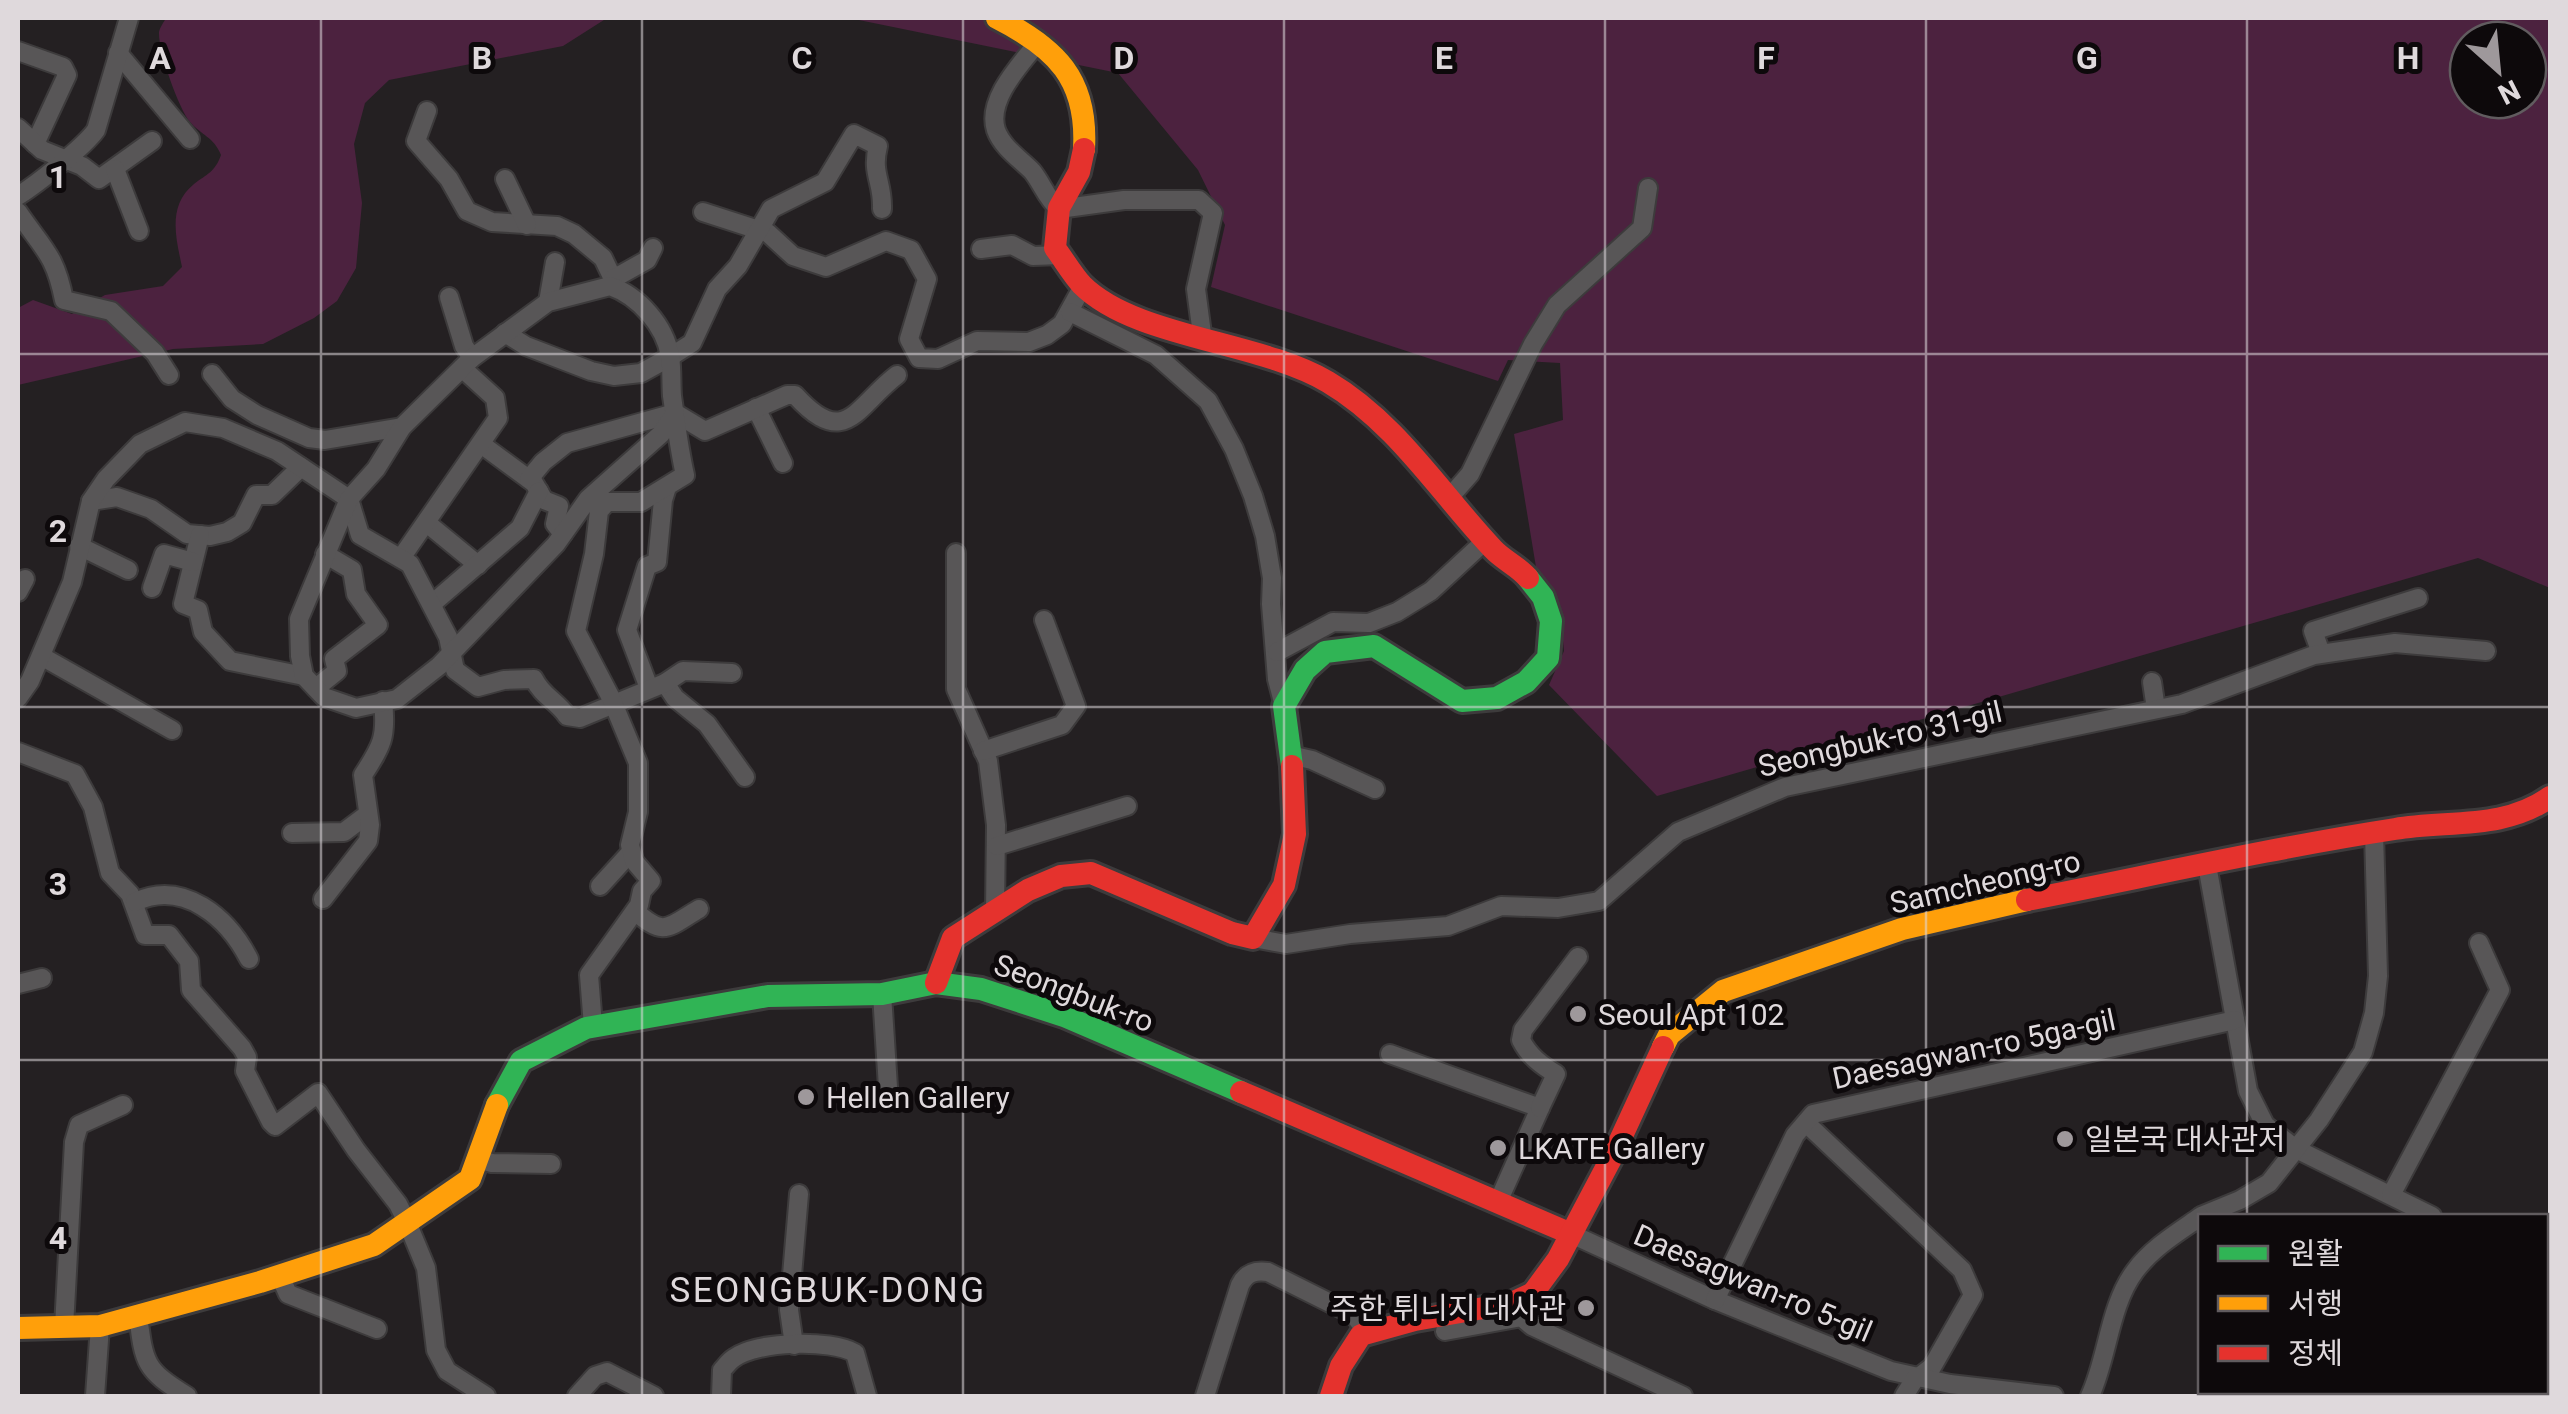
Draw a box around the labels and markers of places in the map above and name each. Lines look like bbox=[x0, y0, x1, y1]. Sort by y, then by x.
place label: Seoul Apt 102 bbox=[1598, 997, 1784, 1032]
marker: Seoul Apt 102 bbox=[1567, 1003, 1589, 1025]
place label: Hellen Gallery bbox=[826, 1080, 1010, 1115]
marker: Hellen Gallery bbox=[795, 1086, 817, 1108]
place label: 일본국 대사관저 bbox=[2085, 1122, 2286, 1157]
marker: 일본국 대사관저 bbox=[2054, 1128, 2076, 1150]
place label: LKATE Gallery bbox=[1518, 1131, 1705, 1166]
marker: LKATE Gallery bbox=[1487, 1137, 1509, 1159]
place label: 주한 튀니지 대사관 bbox=[1330, 1291, 1566, 1326]
marker: 주한 튀니지 대사관 bbox=[1575, 1297, 1597, 1319]

